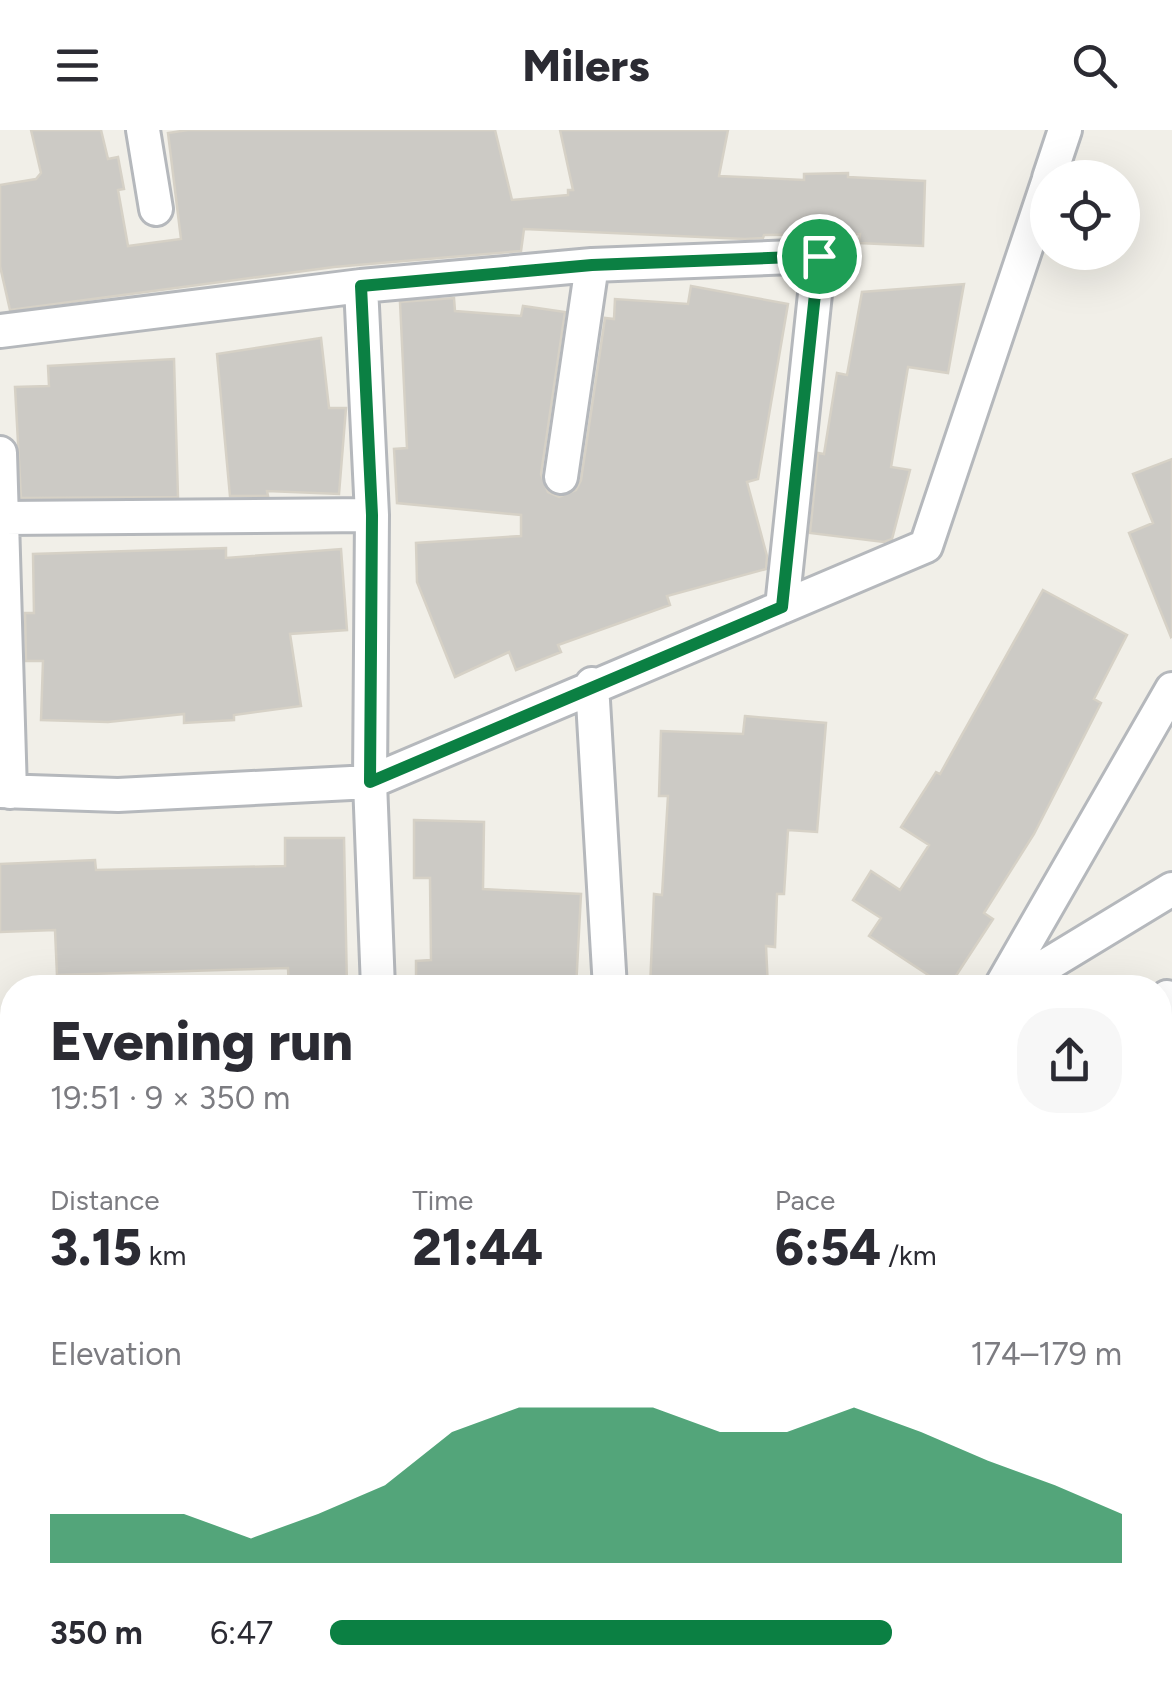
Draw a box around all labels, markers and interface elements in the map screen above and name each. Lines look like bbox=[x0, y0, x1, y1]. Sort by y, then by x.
icon: menu bbox=[50, 38, 105, 93]
text: Milers bbox=[522, 38, 650, 92]
icon: search bbox=[1067, 38, 1122, 93]
map controls bbox=[1030, 160, 1140, 270]
button: locate bbox=[1030, 160, 1140, 270]
pin bbox=[777, 214, 862, 299]
icon: arrive bbox=[792, 229, 847, 284]
text: Evening run bbox=[50, 1008, 353, 1074]
button: share bbox=[1017, 1008, 1122, 1113]
text: 19:51 · 9 × 350 m bbox=[50, 1079, 290, 1117]
text: Distance bbox=[50, 1183, 160, 1217]
text: Time bbox=[412, 1183, 473, 1217]
text: Pace bbox=[775, 1183, 835, 1217]
text: 3.15 bbox=[50, 1217, 142, 1278]
text: 21:44 bbox=[412, 1217, 543, 1278]
text: 6:54 bbox=[775, 1217, 881, 1278]
text: km bbox=[142, 1238, 186, 1272]
text: /km bbox=[881, 1238, 937, 1272]
text: Elevation bbox=[50, 1335, 182, 1373]
text: 174–179 m bbox=[970, 1335, 1122, 1373]
text: 350 m bbox=[50, 1614, 143, 1652]
text: 6:47 bbox=[210, 1614, 273, 1652]

